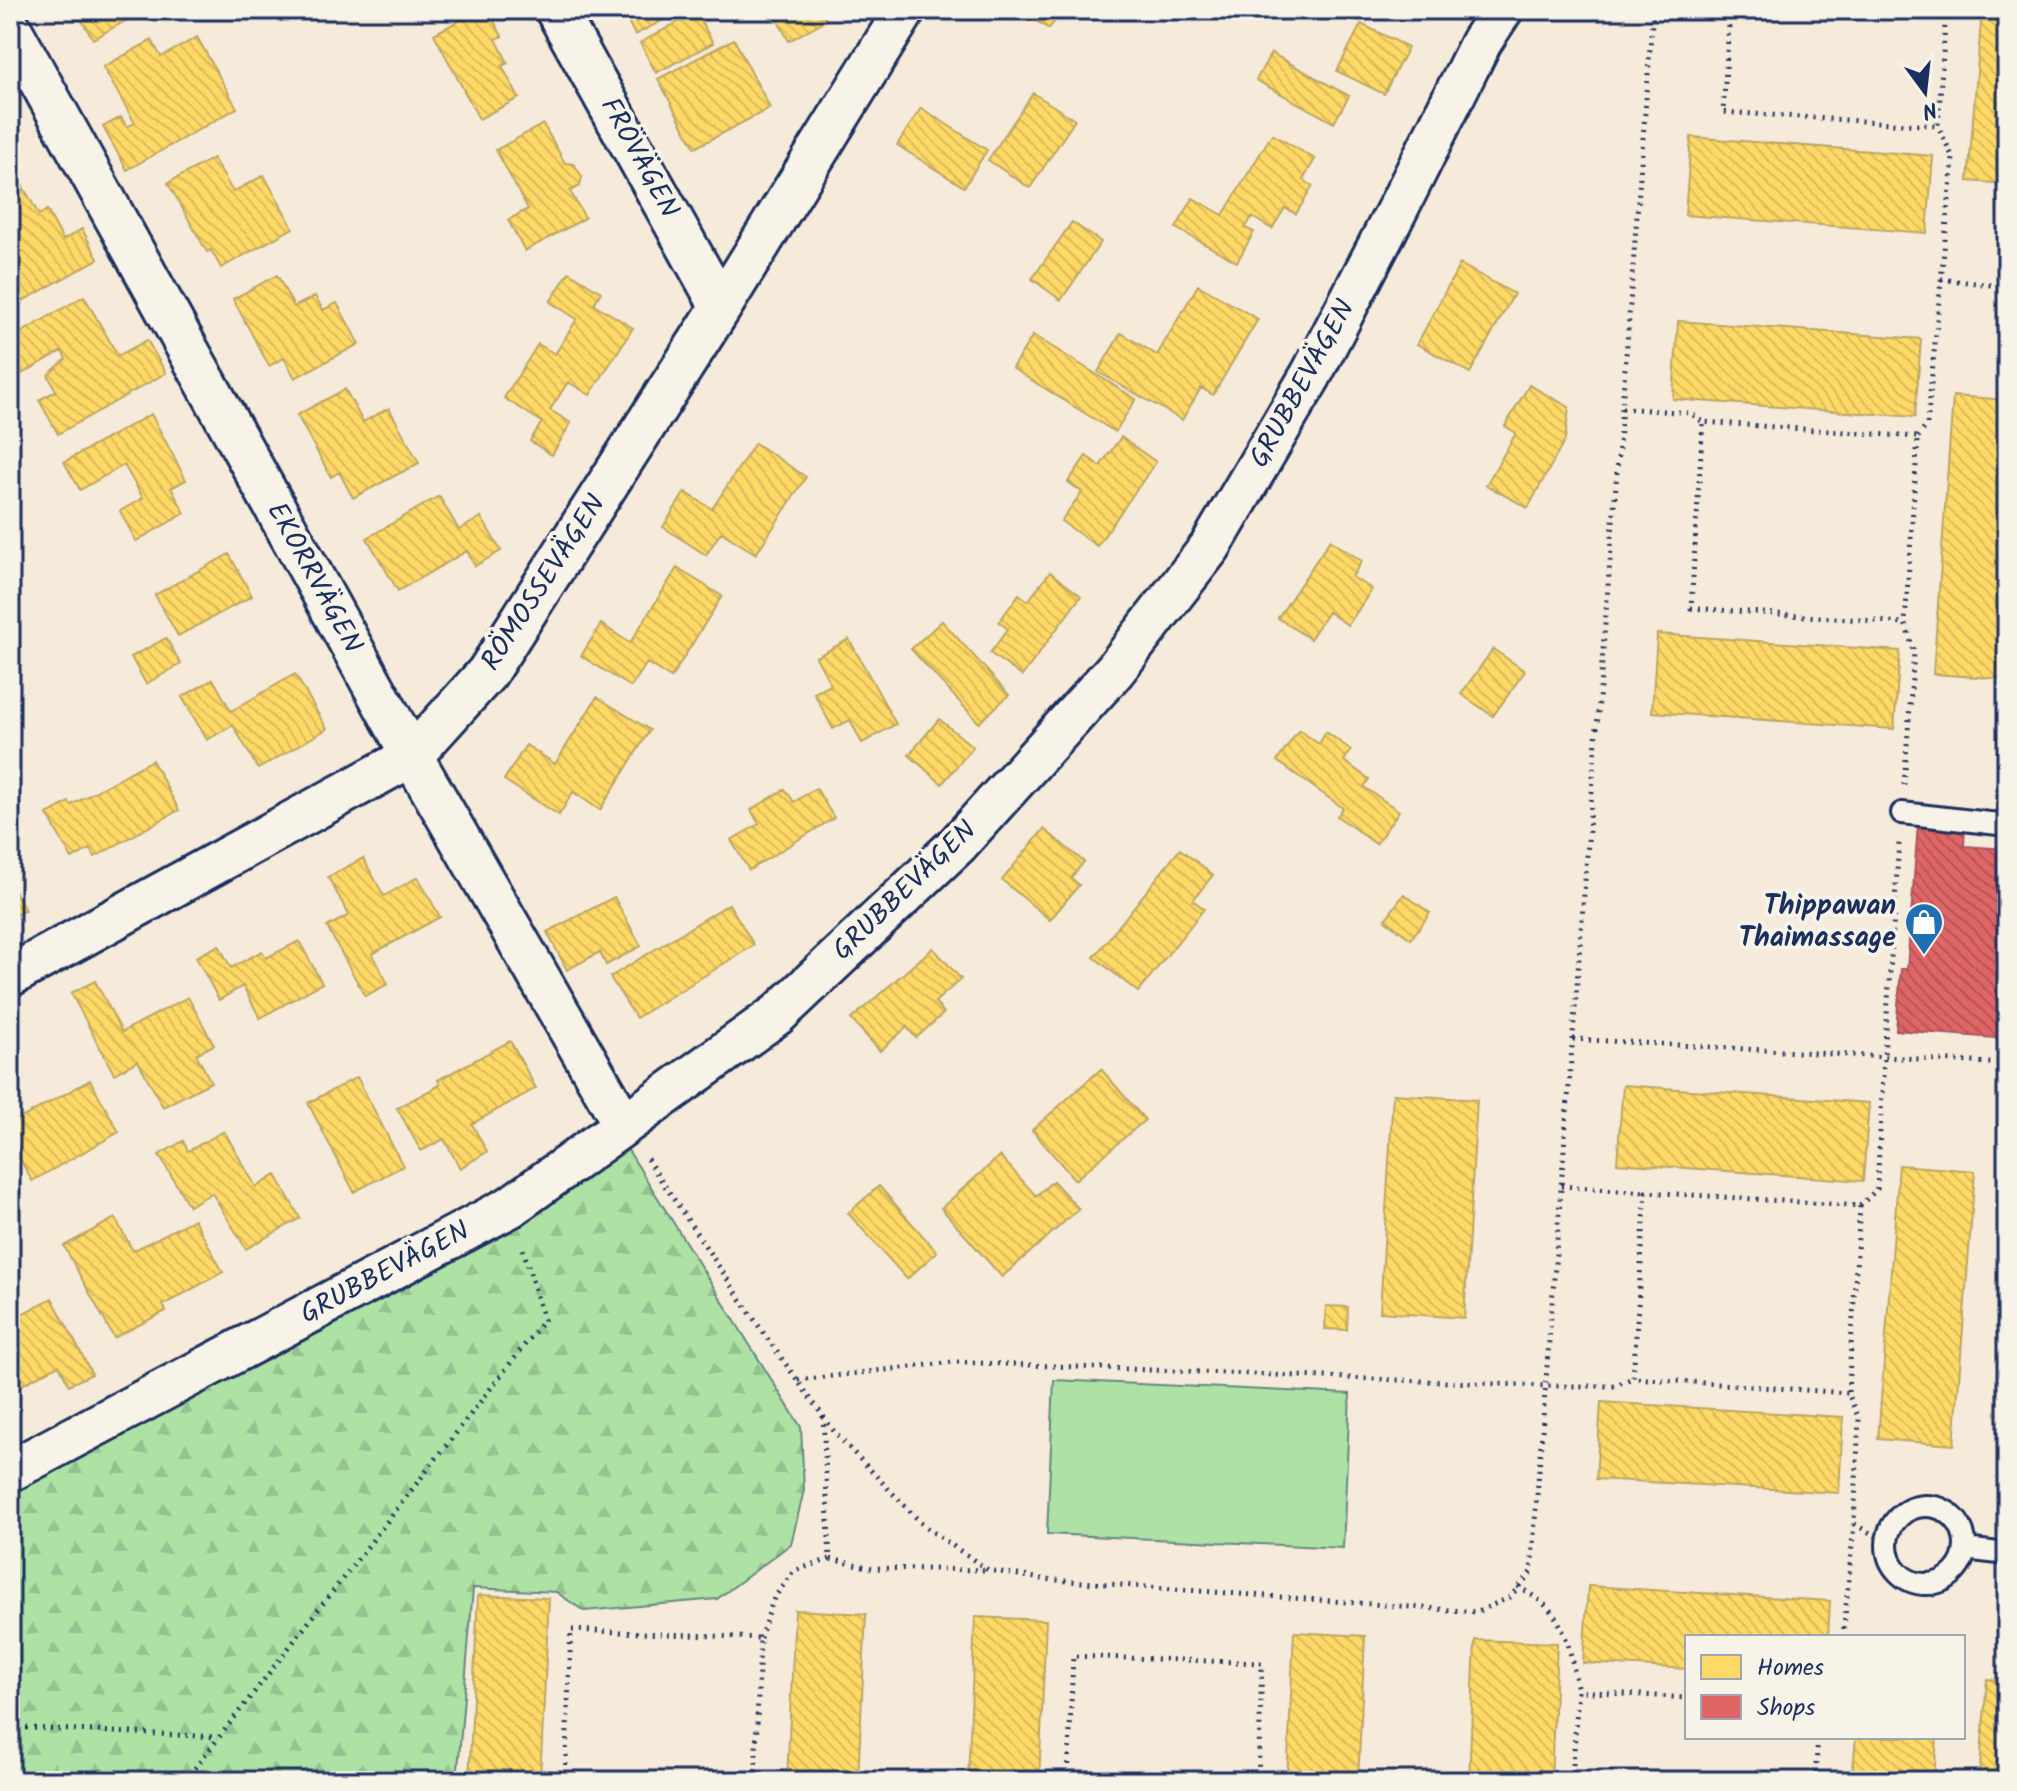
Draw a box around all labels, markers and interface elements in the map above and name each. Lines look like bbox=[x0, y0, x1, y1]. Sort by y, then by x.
north arrow bbox=[1885, 52, 1965, 132]
street label: FRÖVÄGEN bbox=[587, 89, 691, 227]
text: N bbox=[1918, 90, 1941, 128]
street label: GRUBBEVÄGEN bbox=[1238, 291, 1368, 477]
street label: RÖMOSSEVÄGEN bbox=[470, 485, 618, 680]
street label: EKORRVÄGEN bbox=[254, 494, 374, 662]
street label: GRUBBEVÄGEN bbox=[822, 810, 988, 972]
place label: Thippawan Thaimassage bbox=[1739, 884, 1896, 961]
shop icon: Thippawan Thaimassage bbox=[1903, 901, 1945, 956]
street label: GRUBBEVÄGEN bbox=[292, 1209, 478, 1337]
legend bbox=[1685, 1635, 1965, 1739]
text: Homes bbox=[1757, 1649, 1824, 1688]
text: Shops bbox=[1757, 1689, 1815, 1728]

